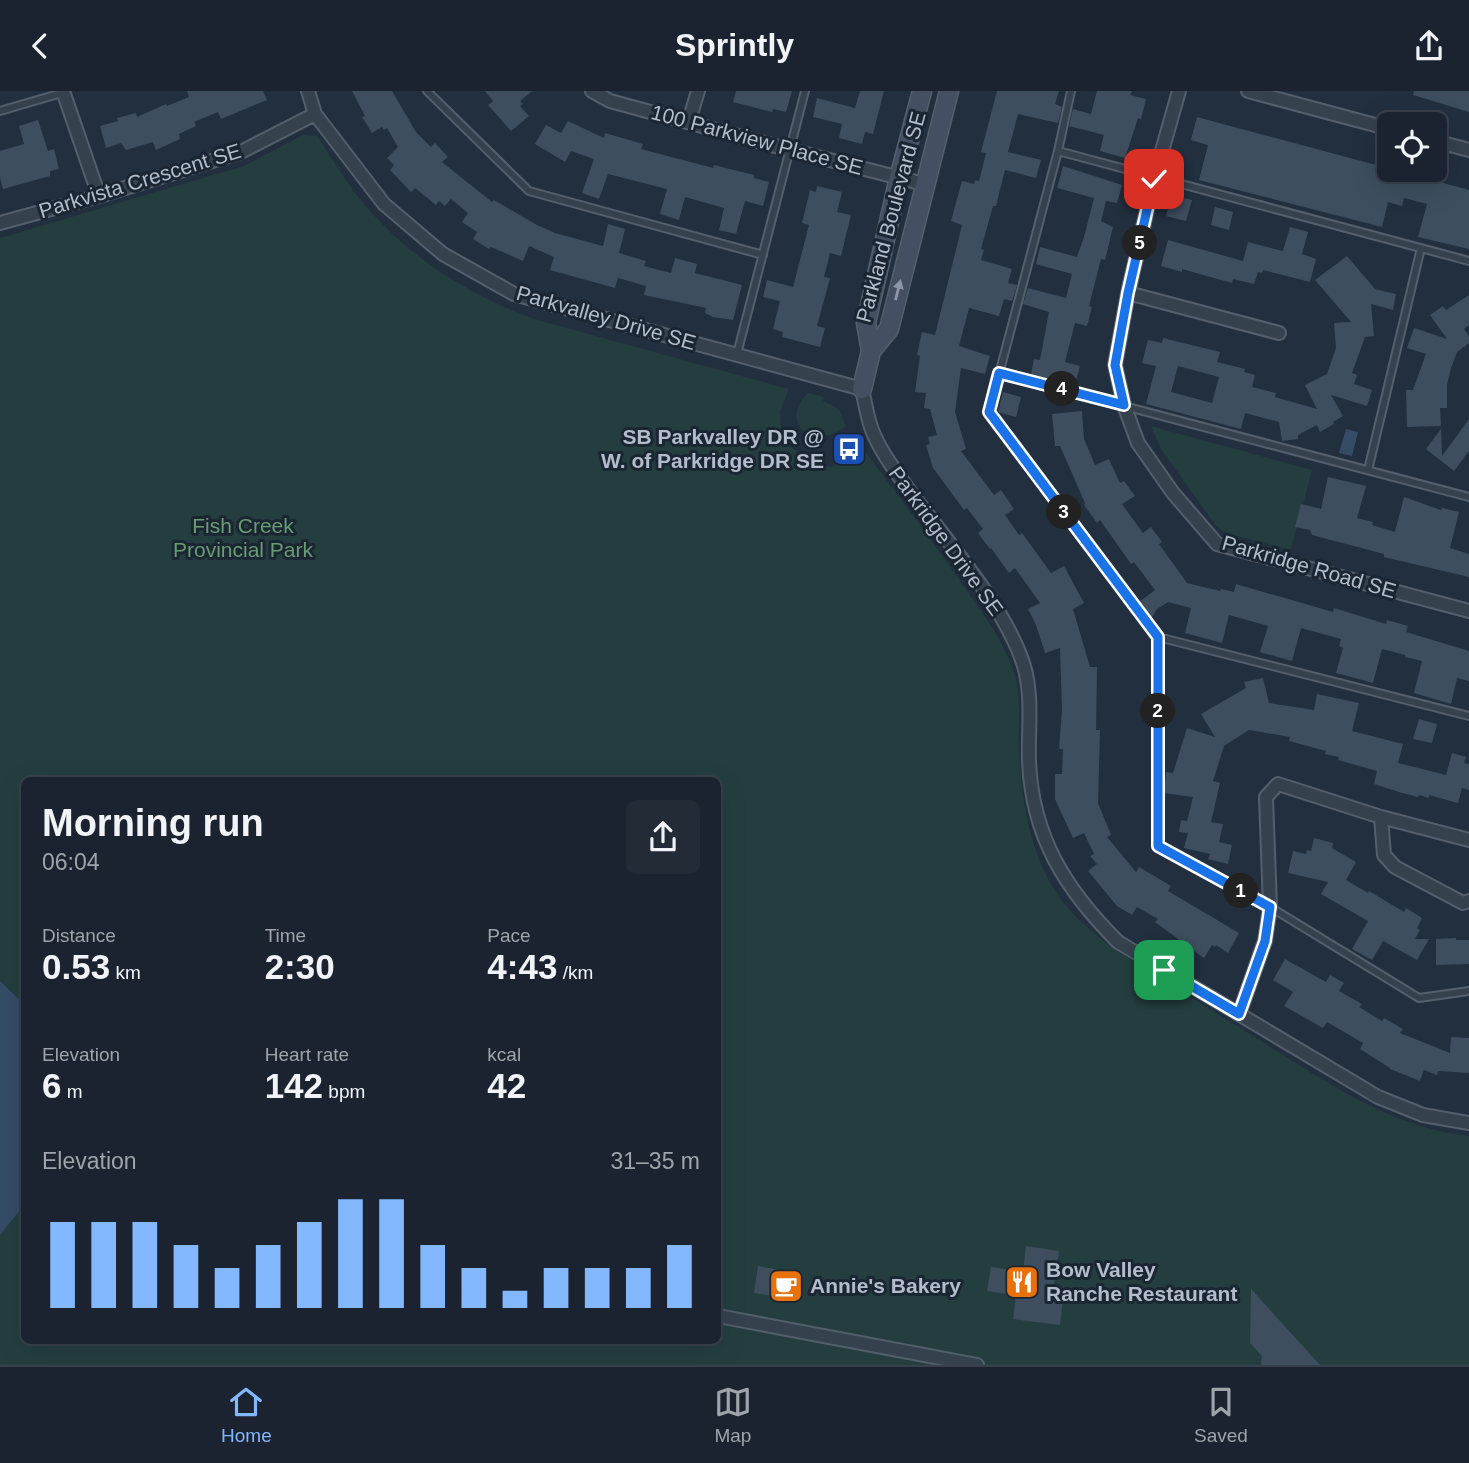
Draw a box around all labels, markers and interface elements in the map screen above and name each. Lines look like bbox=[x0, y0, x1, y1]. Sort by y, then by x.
icon: back bbox=[21, 27, 59, 65]
text: Sprintly bbox=[675, 27, 794, 63]
icon: share bbox=[1410, 27, 1448, 65]
street label: 100 Parkview Place SE bbox=[649, 100, 866, 179]
street label: Parkland Boulevard SE bbox=[851, 109, 930, 325]
map controls bbox=[1377, 112, 1447, 182]
button: locate bbox=[1377, 112, 1447, 182]
street label: Parkvista Crescent SE bbox=[36, 139, 244, 222]
pin bbox=[1124, 149, 1184, 209]
icon: check bbox=[1135, 160, 1173, 198]
pin: 5 bbox=[1122, 225, 1158, 261]
text: 5 bbox=[1134, 232, 1145, 253]
one-way arrow bbox=[893, 279, 904, 301]
street label: Parkvalley Drive SE bbox=[514, 281, 698, 354]
pin: 4 bbox=[1044, 371, 1080, 407]
text: 4 bbox=[1056, 378, 1067, 399]
place label: SB Parkvalley DR @ W. of Parkridge DR SE bbox=[601, 425, 824, 472]
bus stop icon: SB Parkvalley DR @ W. of Parkridge DR SE bbox=[830, 430, 868, 468]
street label: Parkridge Drive SE bbox=[885, 462, 1008, 620]
pin: 3 bbox=[1046, 495, 1082, 529]
text: 3 bbox=[1058, 501, 1069, 522]
park label: Fish Creek Provincial Park bbox=[173, 514, 314, 561]
street label: Parkridge Road SE bbox=[1220, 531, 1399, 602]
pin: 2 bbox=[1140, 693, 1176, 729]
text: 2 bbox=[1152, 700, 1163, 721]
button: share bbox=[626, 800, 700, 874]
text: Morning run bbox=[42, 802, 264, 844]
text: 06:04 bbox=[42, 849, 100, 875]
pin: 1 bbox=[1224, 873, 1258, 909]
text: 1 bbox=[1235, 880, 1246, 901]
text: Distance bbox=[42, 925, 116, 946]
text: Time bbox=[265, 925, 306, 946]
text: Pace bbox=[487, 925, 531, 946]
pin bbox=[1134, 940, 1194, 1000]
text: 0.53 bbox=[42, 947, 110, 986]
text: 2:30 bbox=[265, 947, 335, 986]
text: 4:43 bbox=[487, 947, 557, 986]
icon: arrive bbox=[1145, 951, 1183, 989]
text: km bbox=[110, 962, 141, 983]
text: /km bbox=[557, 962, 593, 983]
text: Elevation bbox=[42, 1044, 120, 1065]
text: Heart rate bbox=[265, 1044, 349, 1065]
text: kcal bbox=[487, 1044, 521, 1065]
text: 6 bbox=[42, 1066, 61, 1105]
text: 142 bbox=[265, 1066, 323, 1105]
text: 42 bbox=[487, 1066, 526, 1105]
text: m bbox=[61, 1081, 83, 1102]
text: bpm bbox=[323, 1081, 365, 1102]
text: Elevation bbox=[42, 1148, 137, 1174]
text: 31–35 m bbox=[610, 1148, 700, 1174]
place label: Bow Valley Ranche Restaurant bbox=[1046, 1258, 1237, 1305]
restaurant icon: Bow Valley Ranche Restaurant bbox=[1003, 1263, 1041, 1301]
cafe icon: Annie's Bakery bbox=[767, 1267, 805, 1305]
place label: Annie's Bakery bbox=[810, 1274, 961, 1297]
tab: Home bbox=[221, 1383, 272, 1447]
tab: Map bbox=[714, 1383, 752, 1447]
tab: Saved bbox=[1194, 1383, 1248, 1447]

